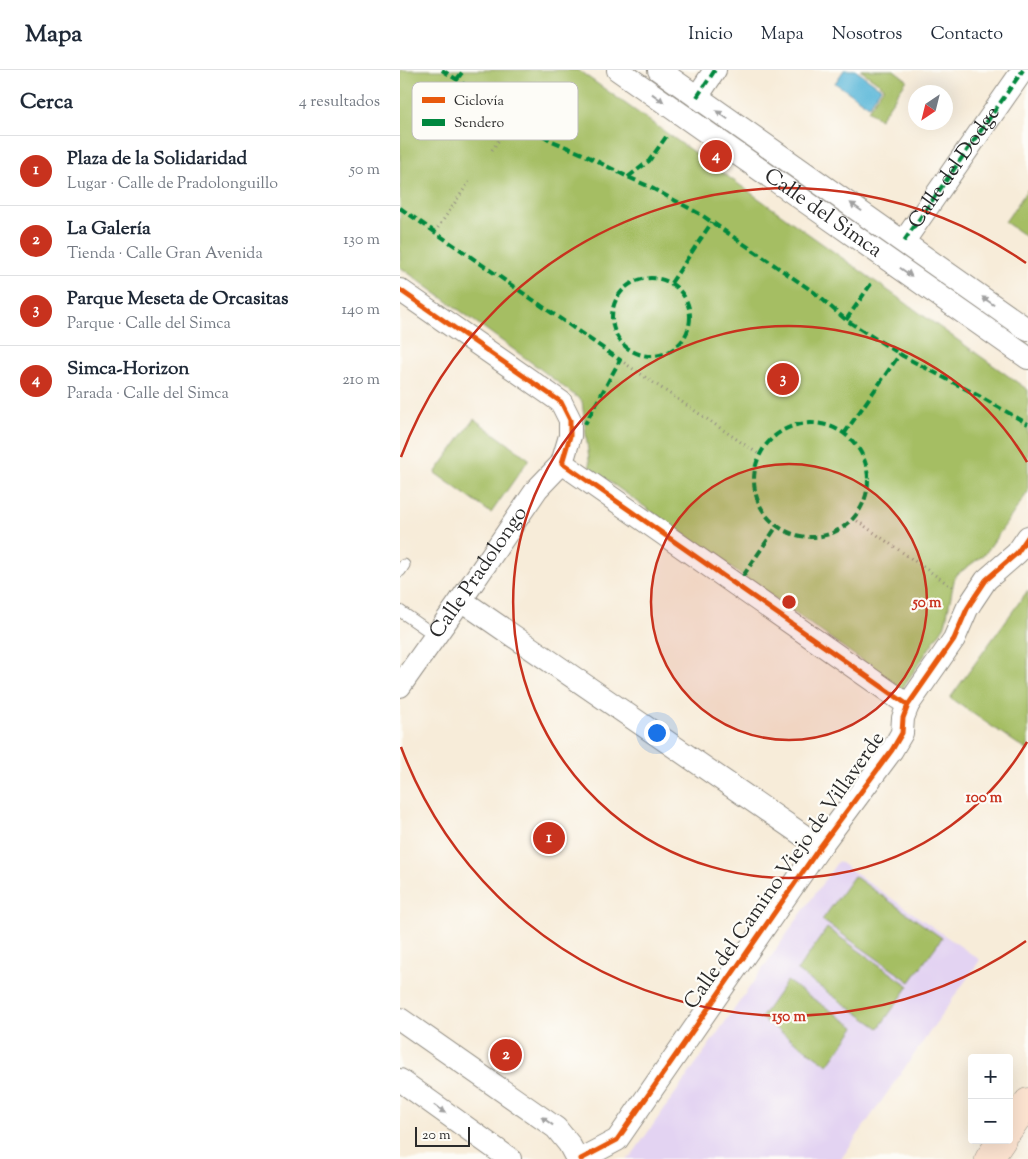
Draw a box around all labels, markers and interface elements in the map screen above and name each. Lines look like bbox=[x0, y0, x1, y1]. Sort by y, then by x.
text: Mapa bbox=[25, 18, 82, 52]
text: Inicio bbox=[688, 22, 733, 48]
text: Mapa bbox=[761, 22, 804, 48]
text: Nosotros bbox=[832, 22, 902, 48]
text: Contacto bbox=[930, 22, 1003, 48]
legend bbox=[412, 82, 578, 140]
north arrow bbox=[908, 85, 953, 130]
text: Cerca bbox=[20, 88, 73, 118]
text: 4 resultados bbox=[299, 91, 380, 114]
text: Ciclovía bbox=[454, 92, 505, 112]
one-way arrow bbox=[651, 93, 665, 103]
street label: Calle del Dodge bbox=[902, 100, 1008, 235]
one-way arrow bbox=[715, 110, 729, 120]
text: Sendero bbox=[454, 114, 505, 134]
pin: 4 bbox=[700, 137, 732, 175]
text: Plaza de la Solidaridad bbox=[67, 146, 247, 173]
text: 1 bbox=[33, 159, 39, 182]
text: 50 m bbox=[349, 159, 380, 182]
street label: Calle del Simca bbox=[757, 162, 888, 266]
text: Lugar · Calle de Pradolonguillo bbox=[67, 173, 278, 196]
one-way arrow bbox=[849, 202, 862, 212]
text: La Galería bbox=[67, 216, 151, 243]
text: 2 bbox=[32, 229, 40, 252]
text: 130 m bbox=[343, 229, 380, 252]
text: Tienda · Calle Gran Avenida bbox=[67, 243, 263, 266]
one-way arrow bbox=[899, 267, 913, 277]
text: Parque Meseta de Orcasitas bbox=[67, 286, 289, 313]
one-way arrow bbox=[981, 296, 995, 306]
text: 3 bbox=[33, 299, 39, 322]
text: 140 m bbox=[342, 299, 380, 322]
text: Parque · Calle del Simca bbox=[67, 313, 231, 336]
text: Simca-Horizon bbox=[67, 356, 190, 383]
pin: 3 bbox=[767, 360, 799, 398]
text: 4 bbox=[32, 369, 40, 392]
text: 210 m bbox=[342, 369, 380, 392]
text: Parada · Calle del Simca bbox=[67, 383, 229, 406]
street label: Calle Pradolongo bbox=[423, 501, 536, 645]
centre of rings bbox=[780, 593, 798, 611]
text: 50 m bbox=[912, 593, 942, 614]
your location bbox=[644, 720, 670, 746]
street label: Calle del Camino Viejo de Villaverde bbox=[677, 726, 893, 1016]
text: 100 m bbox=[966, 788, 1003, 809]
pin: 1 bbox=[533, 819, 565, 857]
text: 150 m bbox=[772, 1007, 806, 1028]
pin: 2 bbox=[490, 1036, 522, 1074]
map controls bbox=[968, 1054, 1013, 1144]
button: + bbox=[968, 1054, 1013, 1099]
button: − bbox=[968, 1099, 1013, 1144]
one-way arrow bbox=[433, 1104, 446, 1114]
one-way arrow bbox=[540, 1116, 554, 1126]
scale bar bbox=[415, 1124, 470, 1147]
text: 20 m bbox=[422, 1126, 451, 1146]

